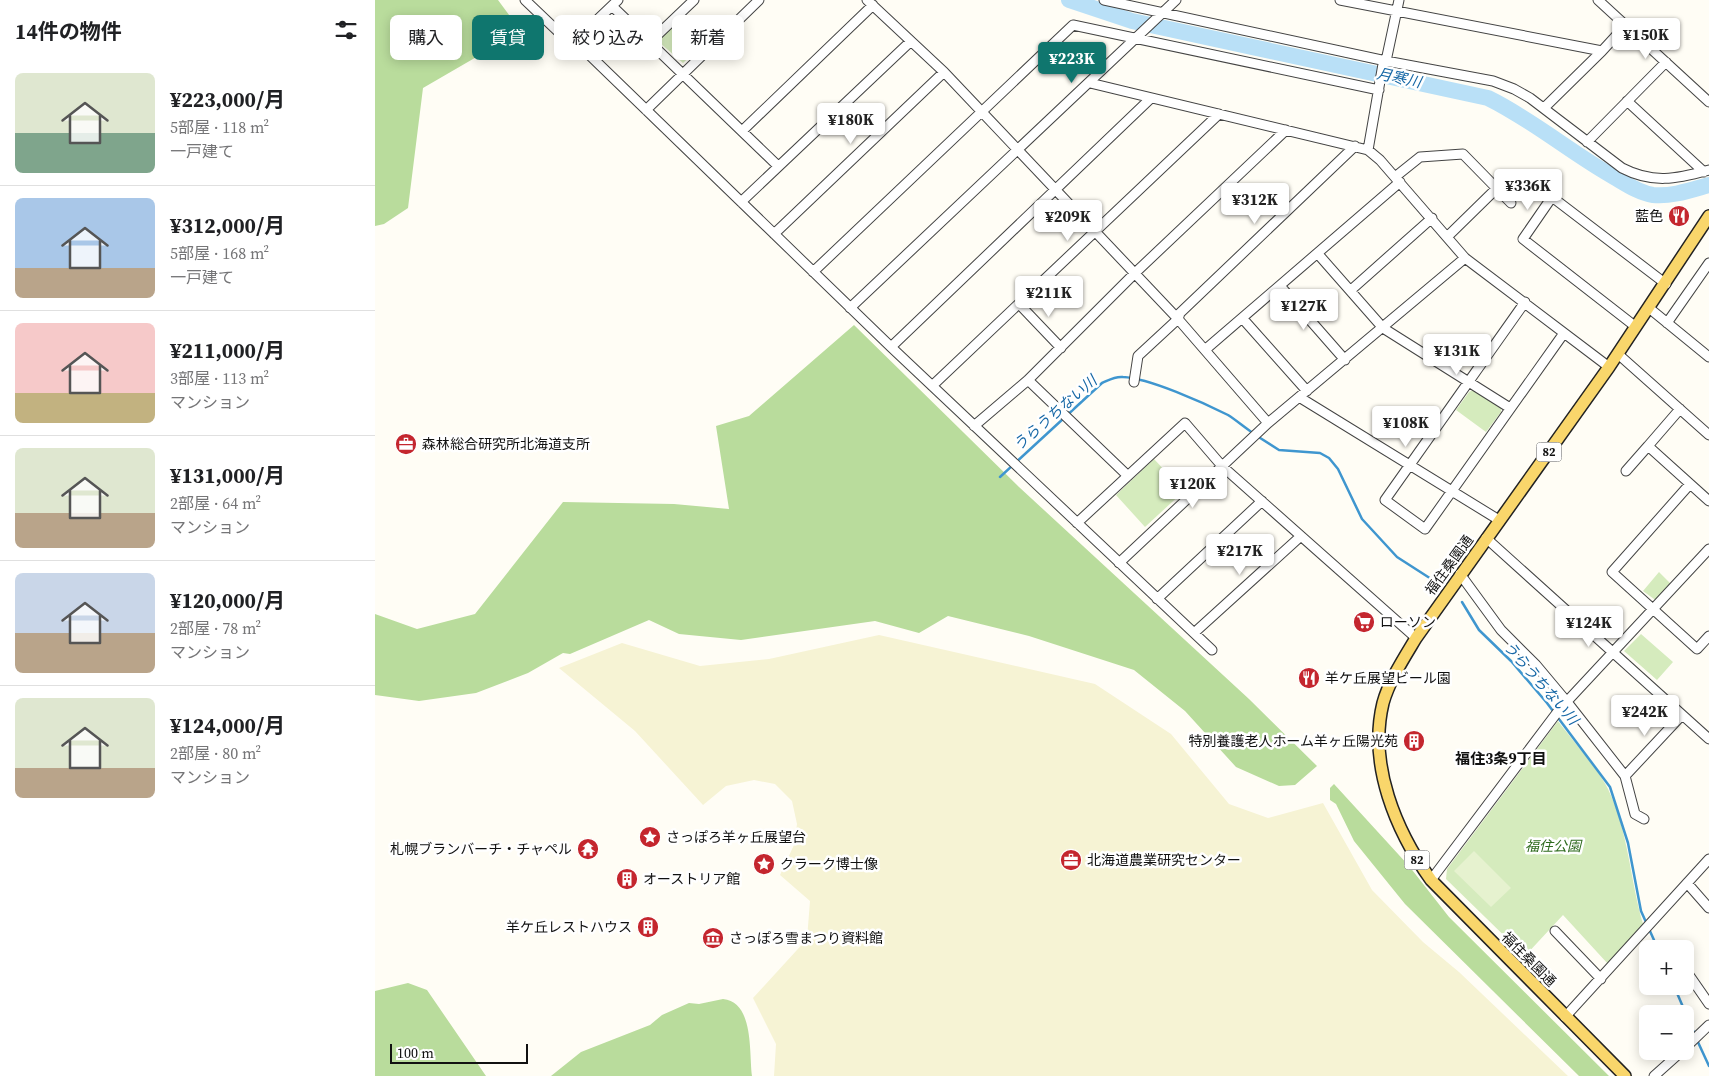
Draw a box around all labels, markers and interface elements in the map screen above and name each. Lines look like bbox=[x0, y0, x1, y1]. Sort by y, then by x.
chip: 購入 bbox=[390, 15, 462, 60]
chip: 賃貸 bbox=[472, 15, 544, 60]
chip: 絞り込み bbox=[554, 15, 662, 60]
chip: 新着 bbox=[672, 15, 744, 60]
icon: filters bbox=[332, 16, 360, 44]
text: 14件の物件 bbox=[15, 17, 122, 46]
pin: ¥150K bbox=[1611, 18, 1681, 60]
text: ¥150K bbox=[1623, 23, 1669, 45]
pin: ¥223K bbox=[1037, 42, 1107, 84]
text: ¥223K bbox=[1049, 47, 1095, 69]
water label: 月寒川 bbox=[1375, 63, 1425, 93]
text: ¥223,000/月 bbox=[170, 85, 285, 114]
icon: home bbox=[55, 93, 115, 153]
pin: ¥180K bbox=[816, 102, 886, 145]
text: ¥180K bbox=[828, 108, 874, 130]
text: 5部屋 · 118 m² bbox=[170, 116, 269, 138]
text: 一戸建て bbox=[170, 140, 234, 162]
pin: ¥336K bbox=[1493, 168, 1563, 211]
text: ¥336K bbox=[1505, 174, 1551, 196]
pin: ¥312K bbox=[1220, 182, 1290, 225]
text: ¥312K bbox=[1232, 188, 1278, 210]
pin: ¥209K bbox=[1033, 200, 1103, 242]
restaurant icon: 藍色 bbox=[1667, 204, 1691, 228]
text: ¥209K bbox=[1045, 205, 1091, 227]
place label: 藍色 bbox=[1635, 206, 1663, 226]
text: ¥312,000/月 bbox=[170, 211, 285, 240]
icon: home bbox=[55, 218, 115, 278]
text: 5部屋 · 168 m² bbox=[170, 242, 269, 264]
text: 一戸建て bbox=[170, 266, 234, 288]
pin: ¥211K bbox=[1014, 276, 1084, 318]
text: ¥211K bbox=[1026, 281, 1072, 303]
pin: ¥127K bbox=[1269, 288, 1339, 331]
text: ¥127K bbox=[1281, 294, 1327, 316]
pin: ¥131K bbox=[1422, 334, 1492, 376]
text: ¥211,000/月 bbox=[170, 336, 285, 365]
text: ¥131K bbox=[1434, 339, 1480, 361]
icon: home bbox=[55, 343, 115, 403]
text: 3部屋 · 113 m² bbox=[170, 367, 269, 389]
water label: うらうちない川 bbox=[1008, 369, 1103, 455]
text: マンション bbox=[170, 391, 250, 413]
pin: ¥108K bbox=[1371, 406, 1441, 448]
text: ¥108K bbox=[1383, 411, 1429, 433]
office icon: 森林総合研究所北海道支所 bbox=[394, 432, 418, 456]
place label: 森林総合研究所北海道支所 bbox=[422, 434, 590, 454]
road number: 82 bbox=[1537, 442, 1561, 462]
text: ¥131,000/月 bbox=[170, 461, 285, 490]
pin: ¥120K bbox=[1158, 466, 1228, 509]
icon: home bbox=[55, 468, 115, 528]
text: ¥120K bbox=[1170, 472, 1216, 494]
text: 2部屋 · 64 m² bbox=[170, 492, 261, 514]
text: マンション bbox=[170, 516, 250, 538]
street label: 福住桑園通 bbox=[1420, 531, 1478, 599]
pin: ¥217K bbox=[1205, 534, 1275, 576]
text: ¥217K bbox=[1217, 539, 1263, 561]
text: ¥120,000/月 bbox=[170, 586, 285, 615]
icon: home bbox=[55, 593, 115, 653]
pin: ¥124K bbox=[1554, 606, 1624, 648]
supermarket icon: ローソン bbox=[1352, 610, 1376, 634]
text: ¥124K bbox=[1566, 611, 1612, 633]
place label: ローソン bbox=[1380, 612, 1436, 632]
text: 2部屋 · 78 m² bbox=[170, 617, 261, 639]
water label: うらうちない川 bbox=[1499, 636, 1585, 731]
text: マンション bbox=[170, 641, 250, 663]
restaurant icon: 羊ケ丘展望ビール園 bbox=[1297, 666, 1321, 690]
place label: 羊ケ丘展望ビール園 bbox=[1325, 668, 1451, 688]
pin: ¥242K bbox=[1610, 694, 1680, 737]
text: ¥242K bbox=[1622, 700, 1668, 722]
text: ¥124,000/月 bbox=[170, 711, 285, 740]
icon: home bbox=[55, 718, 115, 778]
building icon: 特別養護老人ホーム羊ヶ丘陽光苑 bbox=[1402, 729, 1426, 753]
place label: 特別養護老人ホーム羊ヶ丘陽光苑 bbox=[1188, 731, 1398, 751]
text: 2部屋 · 80 m² bbox=[170, 742, 261, 764]
district label: 福住3条9丁目 bbox=[1454, 748, 1547, 769]
text: マンション bbox=[170, 766, 250, 788]
place icon: さっぽろ羊ヶ丘展望台 bbox=[638, 825, 662, 849]
place label: さっぽろ羊ヶ丘展望台 bbox=[666, 827, 806, 847]
park label: 福住公園 bbox=[1525, 836, 1583, 856]
temple icon: 札幌ブランバーチ・チャペル bbox=[576, 837, 600, 861]
place label: 札幌ブランバーチ・チャペル bbox=[390, 839, 572, 859]
office icon: 北海道農業研究センター bbox=[1059, 848, 1083, 872]
place label: 北海道農業研究センター bbox=[1087, 850, 1241, 870]
road number: 82 bbox=[1405, 850, 1429, 870]
place icon: クラーク博士像 bbox=[752, 852, 776, 876]
place label: クラーク博士像 bbox=[780, 854, 878, 874]
building icon: オーストリア館 bbox=[615, 867, 639, 891]
place label: オーストリア館 bbox=[643, 869, 740, 889]
building icon: 羊ケ丘レストハウス bbox=[636, 915, 660, 939]
place label: 羊ケ丘レストハウス bbox=[506, 917, 632, 937]
museum icon: さっぽろ雪まつり資料館 bbox=[701, 926, 725, 950]
street label: 福住桑園通 bbox=[1497, 927, 1561, 991]
place label: さっぽろ雪まつり資料館 bbox=[729, 928, 883, 948]
map controls bbox=[1639, 940, 1694, 1060]
button: + bbox=[1639, 940, 1694, 995]
button: − bbox=[1639, 1005, 1694, 1060]
scale bar bbox=[390, 1041, 527, 1064]
text: 100 m bbox=[397, 1043, 434, 1063]

